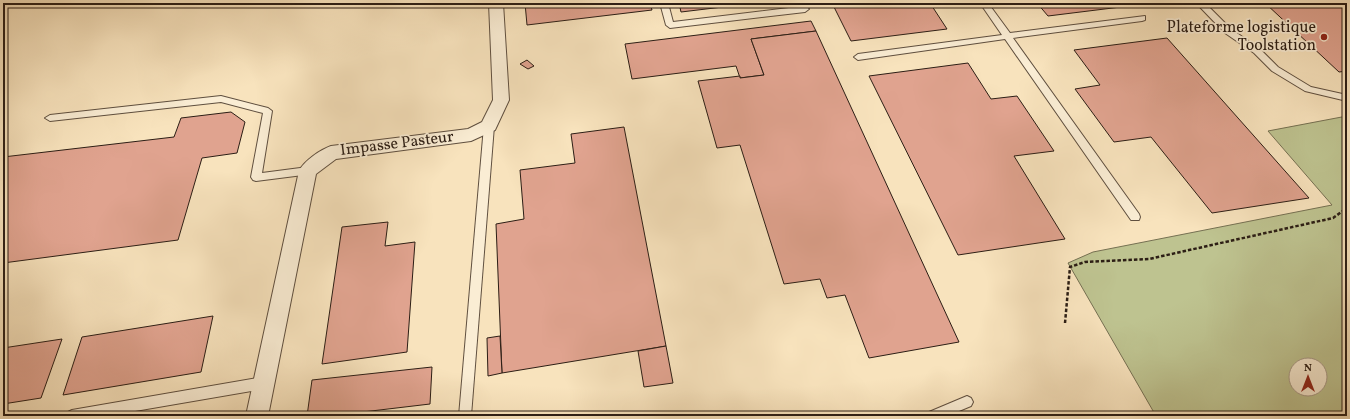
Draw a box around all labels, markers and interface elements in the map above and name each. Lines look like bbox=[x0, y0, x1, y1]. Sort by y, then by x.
place label: Plateforme logistique Toolstation bbox=[1167, 17, 1316, 57]
marker: Plateforme logistique Toolstation bbox=[1319, 32, 1329, 42]
street label: Impasse Pasteur bbox=[339, 126, 455, 162]
north arrow bbox=[1288, 357, 1328, 397]
text: N bbox=[1304, 361, 1312, 376]

